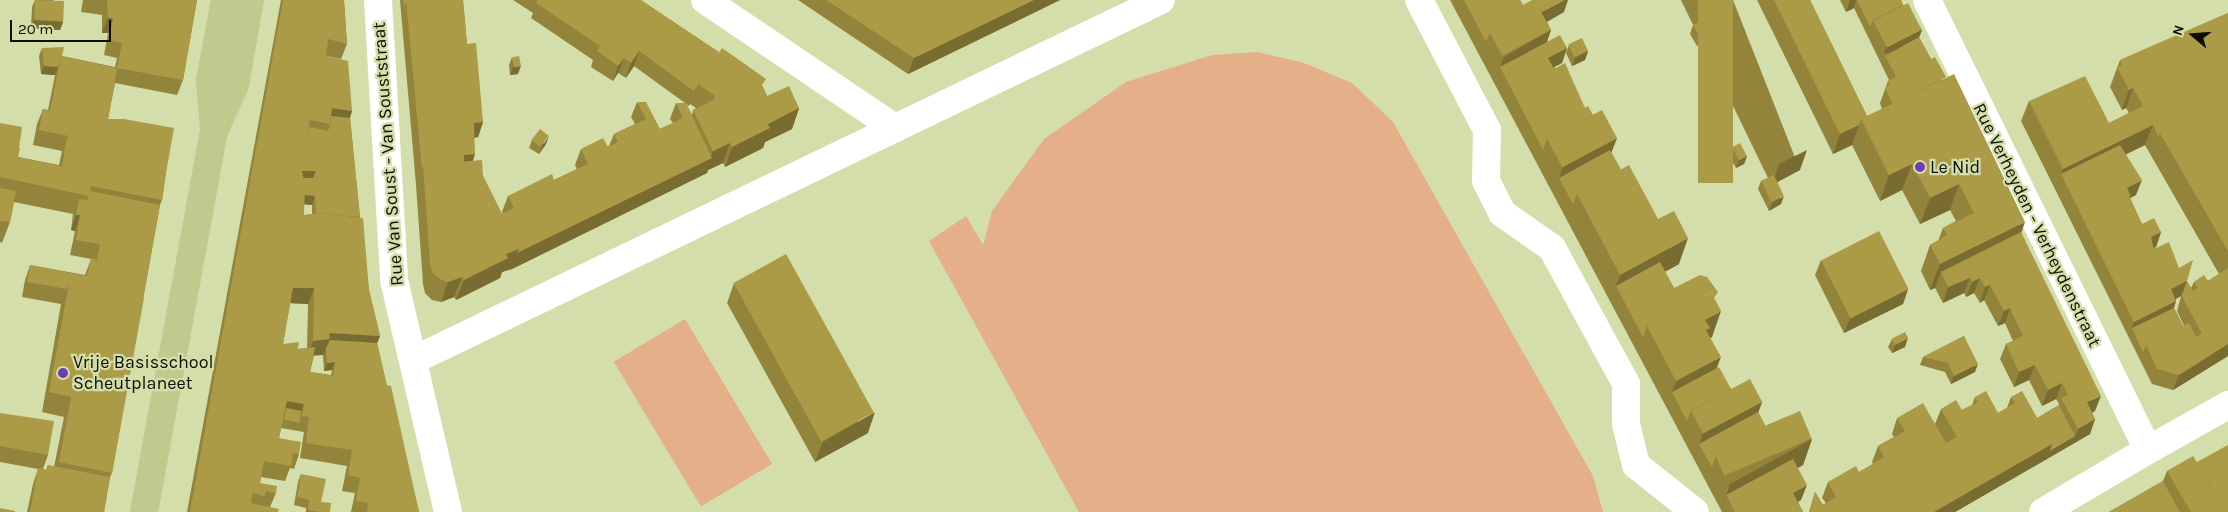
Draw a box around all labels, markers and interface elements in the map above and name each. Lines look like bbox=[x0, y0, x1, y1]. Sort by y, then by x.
scale bar bbox=[12, 10, 114, 42]
north arrow bbox=[2168, 10, 2218, 60]
text: 20 m bbox=[18, 20, 53, 38]
street label: Rue Van Soust - Van Souststraat bbox=[368, 21, 408, 287]
text: N bbox=[2169, 23, 2188, 38]
street label: Rue Verheyden - Verheydenstraat bbox=[1968, 100, 2106, 350]
place label: Le Nid bbox=[1930, 156, 1980, 178]
marker: Le Nid bbox=[1914, 161, 1926, 173]
place label: Vrije Basisschool Scheutplaneet bbox=[73, 352, 214, 394]
marker: Vrije Basisschool Scheutplaneet bbox=[57, 367, 69, 379]

